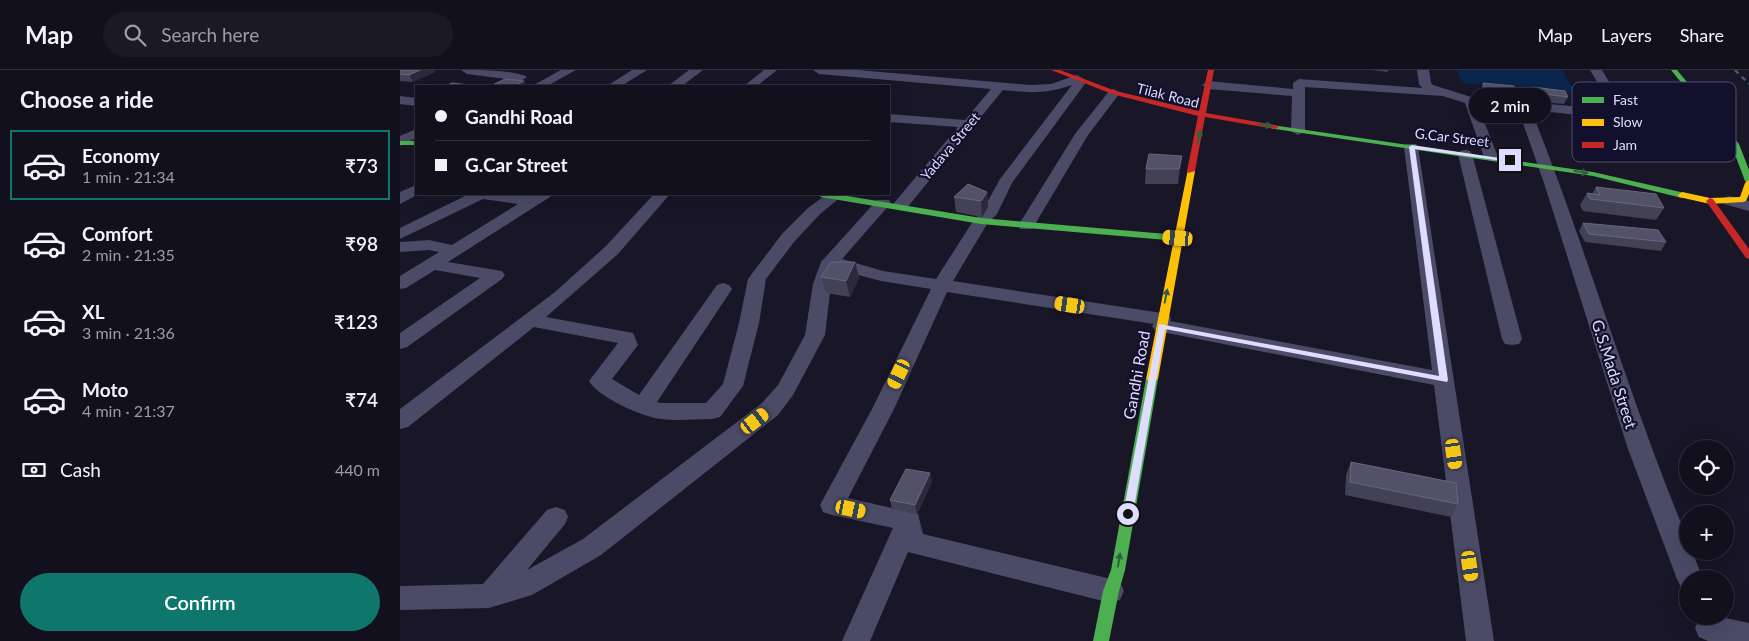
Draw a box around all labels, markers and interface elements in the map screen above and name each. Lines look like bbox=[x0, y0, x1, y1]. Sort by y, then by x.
search box bbox=[103, 12, 453, 57]
text: Map bbox=[25, 20, 73, 49]
icon: search bbox=[121, 21, 149, 49]
text: Search here bbox=[161, 23, 259, 46]
text: Map bbox=[1537, 24, 1573, 46]
text: Layers bbox=[1601, 24, 1652, 46]
text: Share bbox=[1680, 24, 1724, 46]
street label: Tilak Road bbox=[1135, 79, 1201, 111]
legend bbox=[1572, 82, 1736, 162]
text: Choose a ride bbox=[20, 86, 154, 113]
callout: 2 min bbox=[1469, 88, 1551, 122]
text: Fast bbox=[1613, 91, 1638, 108]
text: 2 min bbox=[1490, 96, 1530, 115]
text: Gandhi Road bbox=[465, 105, 573, 128]
street label: Yadava Street bbox=[917, 109, 983, 183]
text: Slow bbox=[1613, 113, 1643, 130]
one-way arrow bbox=[1257, 122, 1273, 130]
street label: G.Car Street bbox=[1414, 124, 1490, 150]
one-way arrow bbox=[1195, 129, 1203, 145]
text: Jam bbox=[1613, 136, 1637, 153]
icon: car bbox=[22, 143, 67, 188]
text: Economy bbox=[82, 144, 160, 167]
route end bbox=[1499, 149, 1521, 171]
text: G.Car Street bbox=[465, 153, 568, 176]
text: ₹73 bbox=[345, 154, 378, 177]
text: 1 min · 21:34 bbox=[82, 167, 175, 186]
one-way arrow bbox=[1574, 169, 1590, 177]
icon: car bbox=[22, 221, 67, 266]
text: Comfort bbox=[82, 222, 153, 245]
car bbox=[1162, 229, 1193, 247]
text: ₹98 bbox=[345, 232, 378, 255]
text: 2 min · 21:35 bbox=[82, 245, 175, 264]
one-way arrow bbox=[1163, 288, 1171, 304]
car bbox=[1054, 295, 1085, 315]
icon: car bbox=[22, 299, 67, 344]
text: XL bbox=[82, 300, 105, 323]
text: ₹123 bbox=[334, 310, 378, 333]
street label: G.S.Mada Street bbox=[1588, 317, 1642, 431]
text: 3 min · 21:36 bbox=[82, 323, 175, 342]
street label: Gandhi Road bbox=[1119, 329, 1153, 421]
car bbox=[885, 357, 912, 391]
icon: car bbox=[22, 377, 67, 422]
text: Moto bbox=[82, 378, 128, 401]
text: ₹74 bbox=[345, 388, 378, 411]
text: 4 min · 21:37 bbox=[82, 401, 175, 420]
car bbox=[738, 406, 771, 436]
car bbox=[1444, 438, 1463, 470]
map controls bbox=[1679, 440, 1734, 625]
button: locate bbox=[1679, 440, 1734, 495]
icon: cash bbox=[20, 456, 48, 484]
text: Cash bbox=[60, 458, 101, 481]
text: 440 m bbox=[335, 460, 380, 479]
car bbox=[834, 499, 867, 519]
route start bbox=[1117, 503, 1139, 525]
button: + bbox=[1679, 505, 1734, 560]
car bbox=[1460, 550, 1479, 582]
one-way arrow bbox=[1116, 551, 1124, 567]
button: − bbox=[1679, 570, 1734, 625]
button: Confirm bbox=[20, 573, 380, 631]

